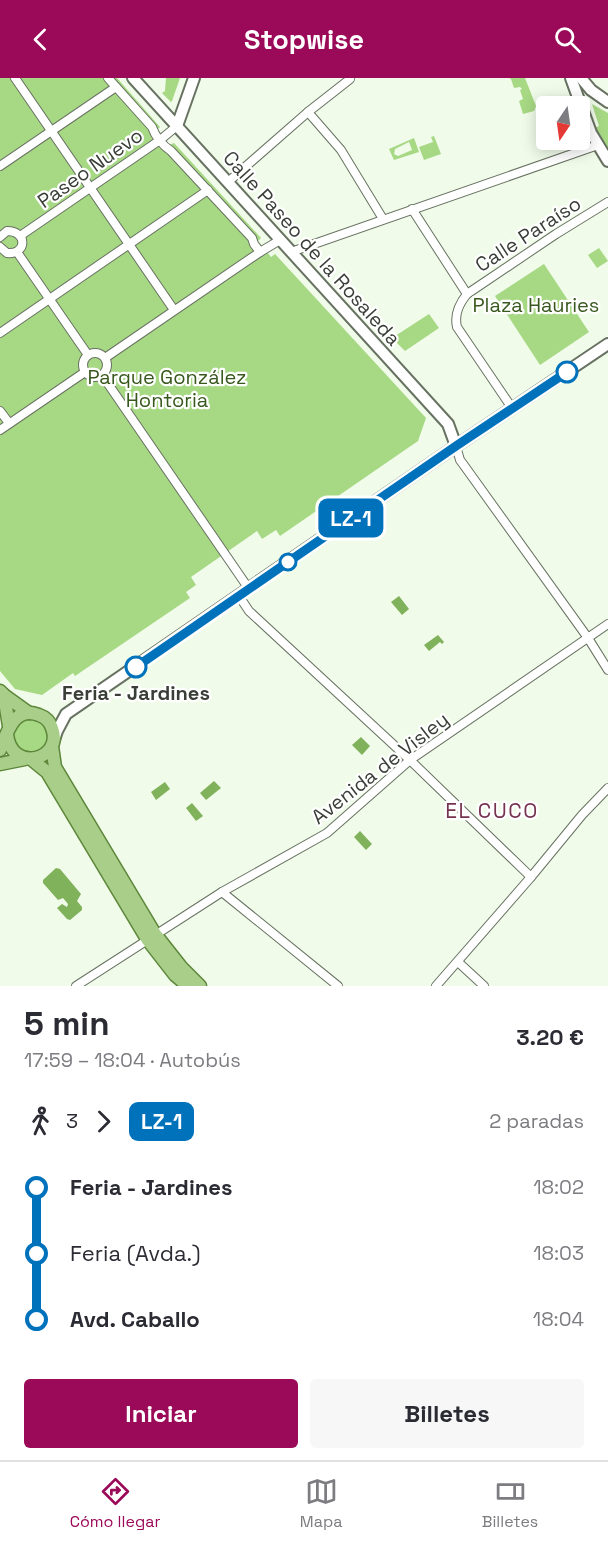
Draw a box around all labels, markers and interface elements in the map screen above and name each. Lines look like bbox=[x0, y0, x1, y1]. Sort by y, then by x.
text: Stopwise bbox=[244, 22, 364, 57]
icon: back bbox=[24, 23, 57, 56]
icon: search bbox=[551, 23, 584, 56]
north arrow bbox=[536, 96, 590, 150]
map controls bbox=[536, 96, 590, 150]
street label: Paseo Nuevo bbox=[32, 122, 148, 214]
street label: Calle Paseo de la Rosaleda bbox=[217, 145, 407, 351]
street label: Calle Paraíso bbox=[470, 190, 586, 278]
park label: Plaza Hauries bbox=[473, 292, 599, 318]
unlabelled marker bbox=[556, 361, 578, 383]
park label: Parque González Hontoria bbox=[87, 364, 247, 413]
line badge: LZ-1 bbox=[309, 498, 393, 538]
text: LZ-1 bbox=[330, 505, 372, 532]
unlabelled marker bbox=[279, 553, 297, 571]
marker: Feria - Jardines bbox=[125, 656, 147, 678]
place label: Feria - Jardines bbox=[62, 680, 210, 706]
street label: Avenida de Visley bbox=[306, 706, 454, 830]
district label: EL CUCO bbox=[445, 797, 539, 824]
text: 5 min bbox=[24, 1003, 109, 1045]
text: 3.20 € bbox=[516, 1023, 584, 1051]
text: 17:59 – 18:04 · Autobús bbox=[24, 1047, 241, 1073]
icon: walk bbox=[24, 1105, 57, 1138]
icon: forward bbox=[87, 1105, 120, 1138]
text: 3 bbox=[66, 1108, 78, 1134]
text: LZ-1 bbox=[141, 1108, 182, 1135]
text: 2 paradas bbox=[489, 1108, 584, 1134]
text: Feria - Jardines bbox=[70, 1173, 233, 1201]
text: 18:02 bbox=[533, 1174, 584, 1200]
text: Feria (Avda.) bbox=[70, 1239, 200, 1267]
text: 18:03 bbox=[533, 1240, 584, 1266]
text: Avd. Caballo bbox=[70, 1305, 200, 1333]
text: 18:04 bbox=[533, 1306, 584, 1332]
button: Iniciar bbox=[24, 1379, 298, 1448]
button: Billetes bbox=[310, 1379, 584, 1448]
tab: Cómo llegar bbox=[70, 1475, 160, 1532]
tab: Mapa bbox=[300, 1475, 342, 1532]
tab: Billetes bbox=[482, 1475, 538, 1532]

